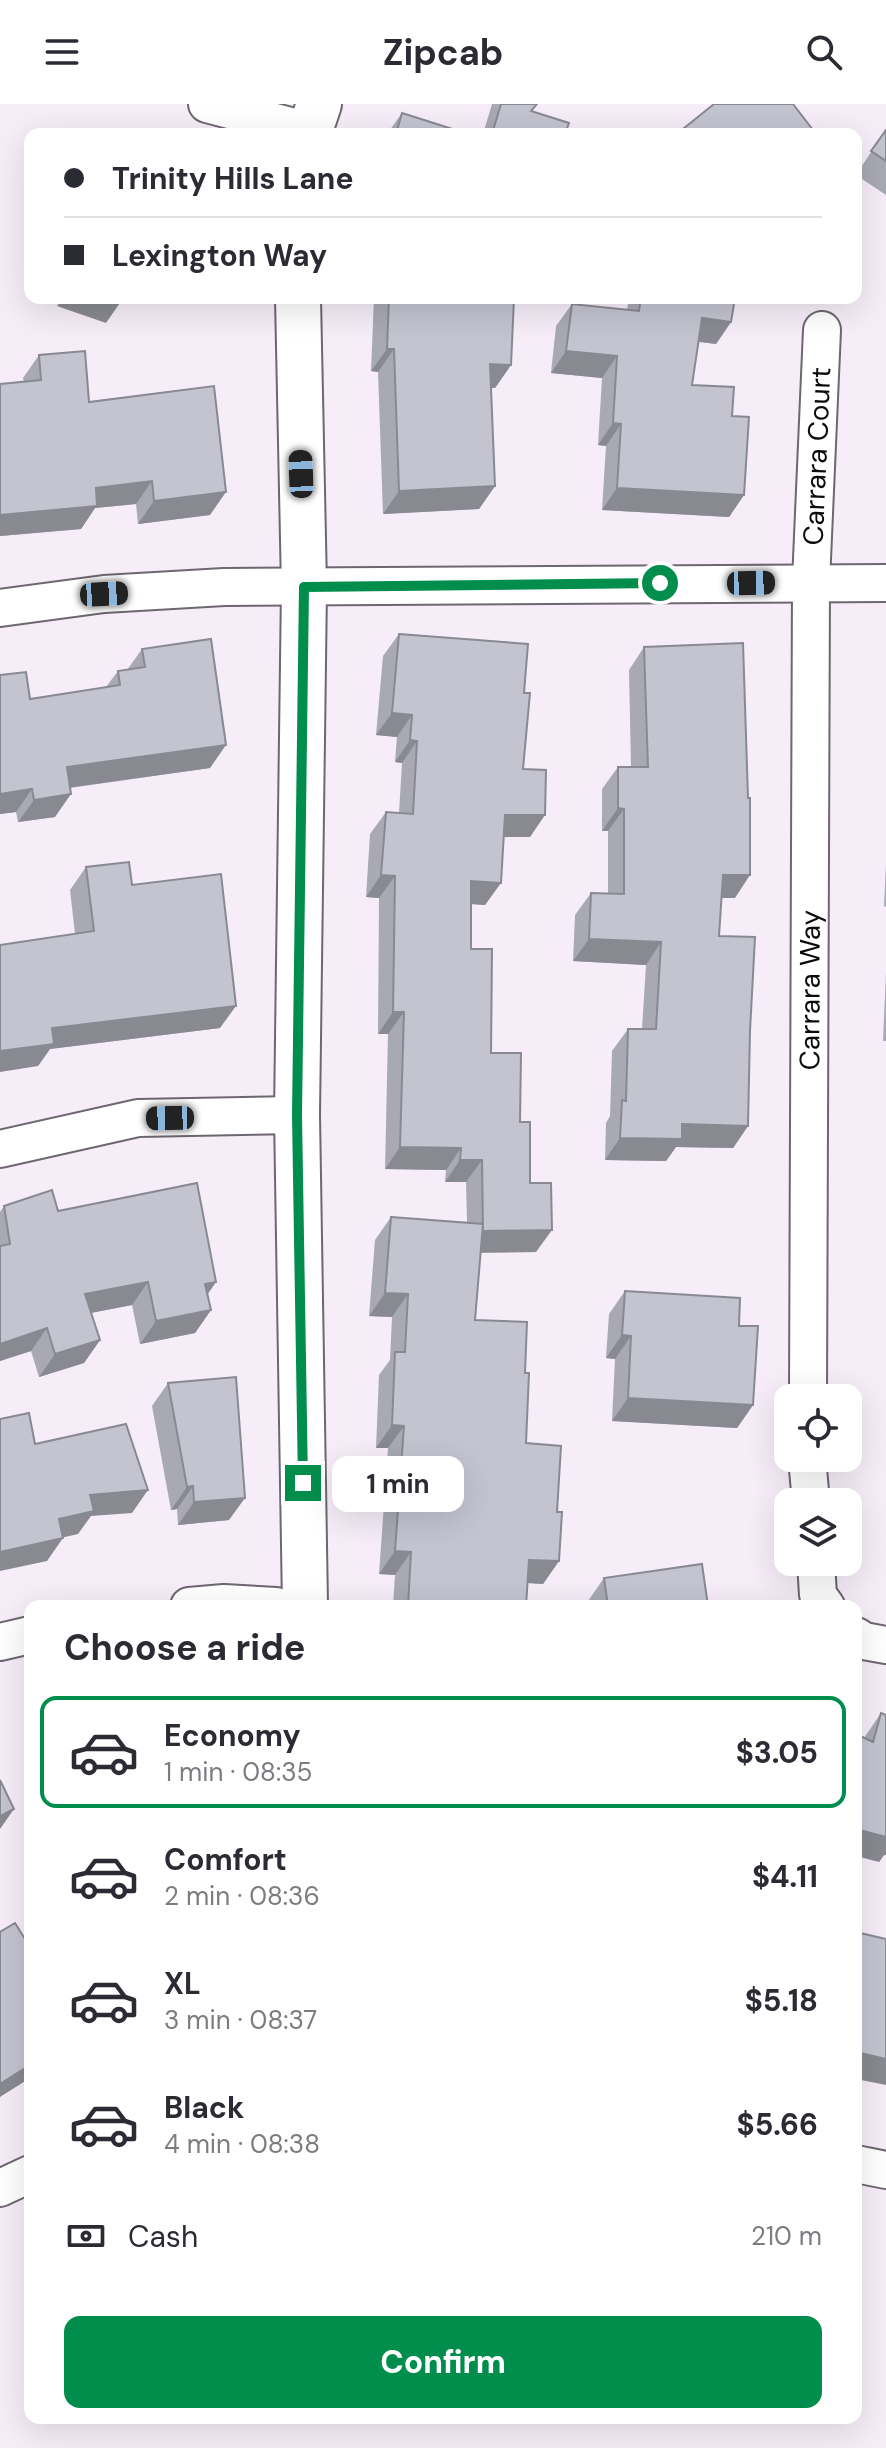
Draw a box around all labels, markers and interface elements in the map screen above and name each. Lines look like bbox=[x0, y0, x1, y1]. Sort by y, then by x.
text: Zipcab bbox=[383, 29, 503, 76]
icon: menu bbox=[40, 30, 84, 74]
icon: search bbox=[802, 30, 846, 74]
text: Trinity Hills Lane bbox=[112, 159, 353, 198]
text: Lexington Way bbox=[112, 236, 327, 275]
street label: Carrara Court bbox=[795, 366, 839, 546]
car bbox=[288, 450, 314, 498]
route start bbox=[642, 565, 678, 601]
car bbox=[727, 571, 775, 595]
car bbox=[79, 581, 129, 607]
street label: Carrara Way bbox=[791, 910, 829, 1070]
car bbox=[146, 1106, 194, 1130]
map controls bbox=[774, 1384, 862, 1576]
button: locate bbox=[774, 1384, 862, 1472]
callout: 1 min bbox=[331, 1455, 463, 1511]
route end bbox=[285, 1465, 321, 1501]
text: 1 min bbox=[366, 1467, 430, 1501]
button: layers bbox=[774, 1488, 862, 1576]
text: Choose a ride bbox=[64, 1624, 305, 1671]
icon: car bbox=[68, 1716, 140, 1788]
text: Economy bbox=[164, 1716, 301, 1755]
text: $3.05 bbox=[736, 1733, 818, 1772]
text: 1 min · 08:35 bbox=[164, 1755, 312, 1789]
icon: car bbox=[68, 1840, 140, 1912]
text: Comfort bbox=[164, 1840, 287, 1879]
text: $4.11 bbox=[752, 1857, 818, 1896]
text: 2 min · 08:36 bbox=[164, 1879, 320, 1913]
icon: car bbox=[68, 1964, 140, 2036]
text: XL bbox=[164, 1964, 201, 2003]
text: $5.18 bbox=[745, 1981, 818, 2020]
text: 3 min · 08:37 bbox=[164, 2003, 317, 2037]
icon: car bbox=[68, 2088, 140, 2160]
text: Black bbox=[164, 2088, 244, 2127]
text: $5.66 bbox=[737, 2105, 818, 2144]
text: 4 min · 08:38 bbox=[164, 2127, 320, 2161]
icon: cash bbox=[64, 2214, 108, 2258]
text: Cash bbox=[128, 2217, 198, 2256]
text: 210 m bbox=[751, 2219, 822, 2253]
button: Confirm bbox=[64, 2316, 822, 2408]

